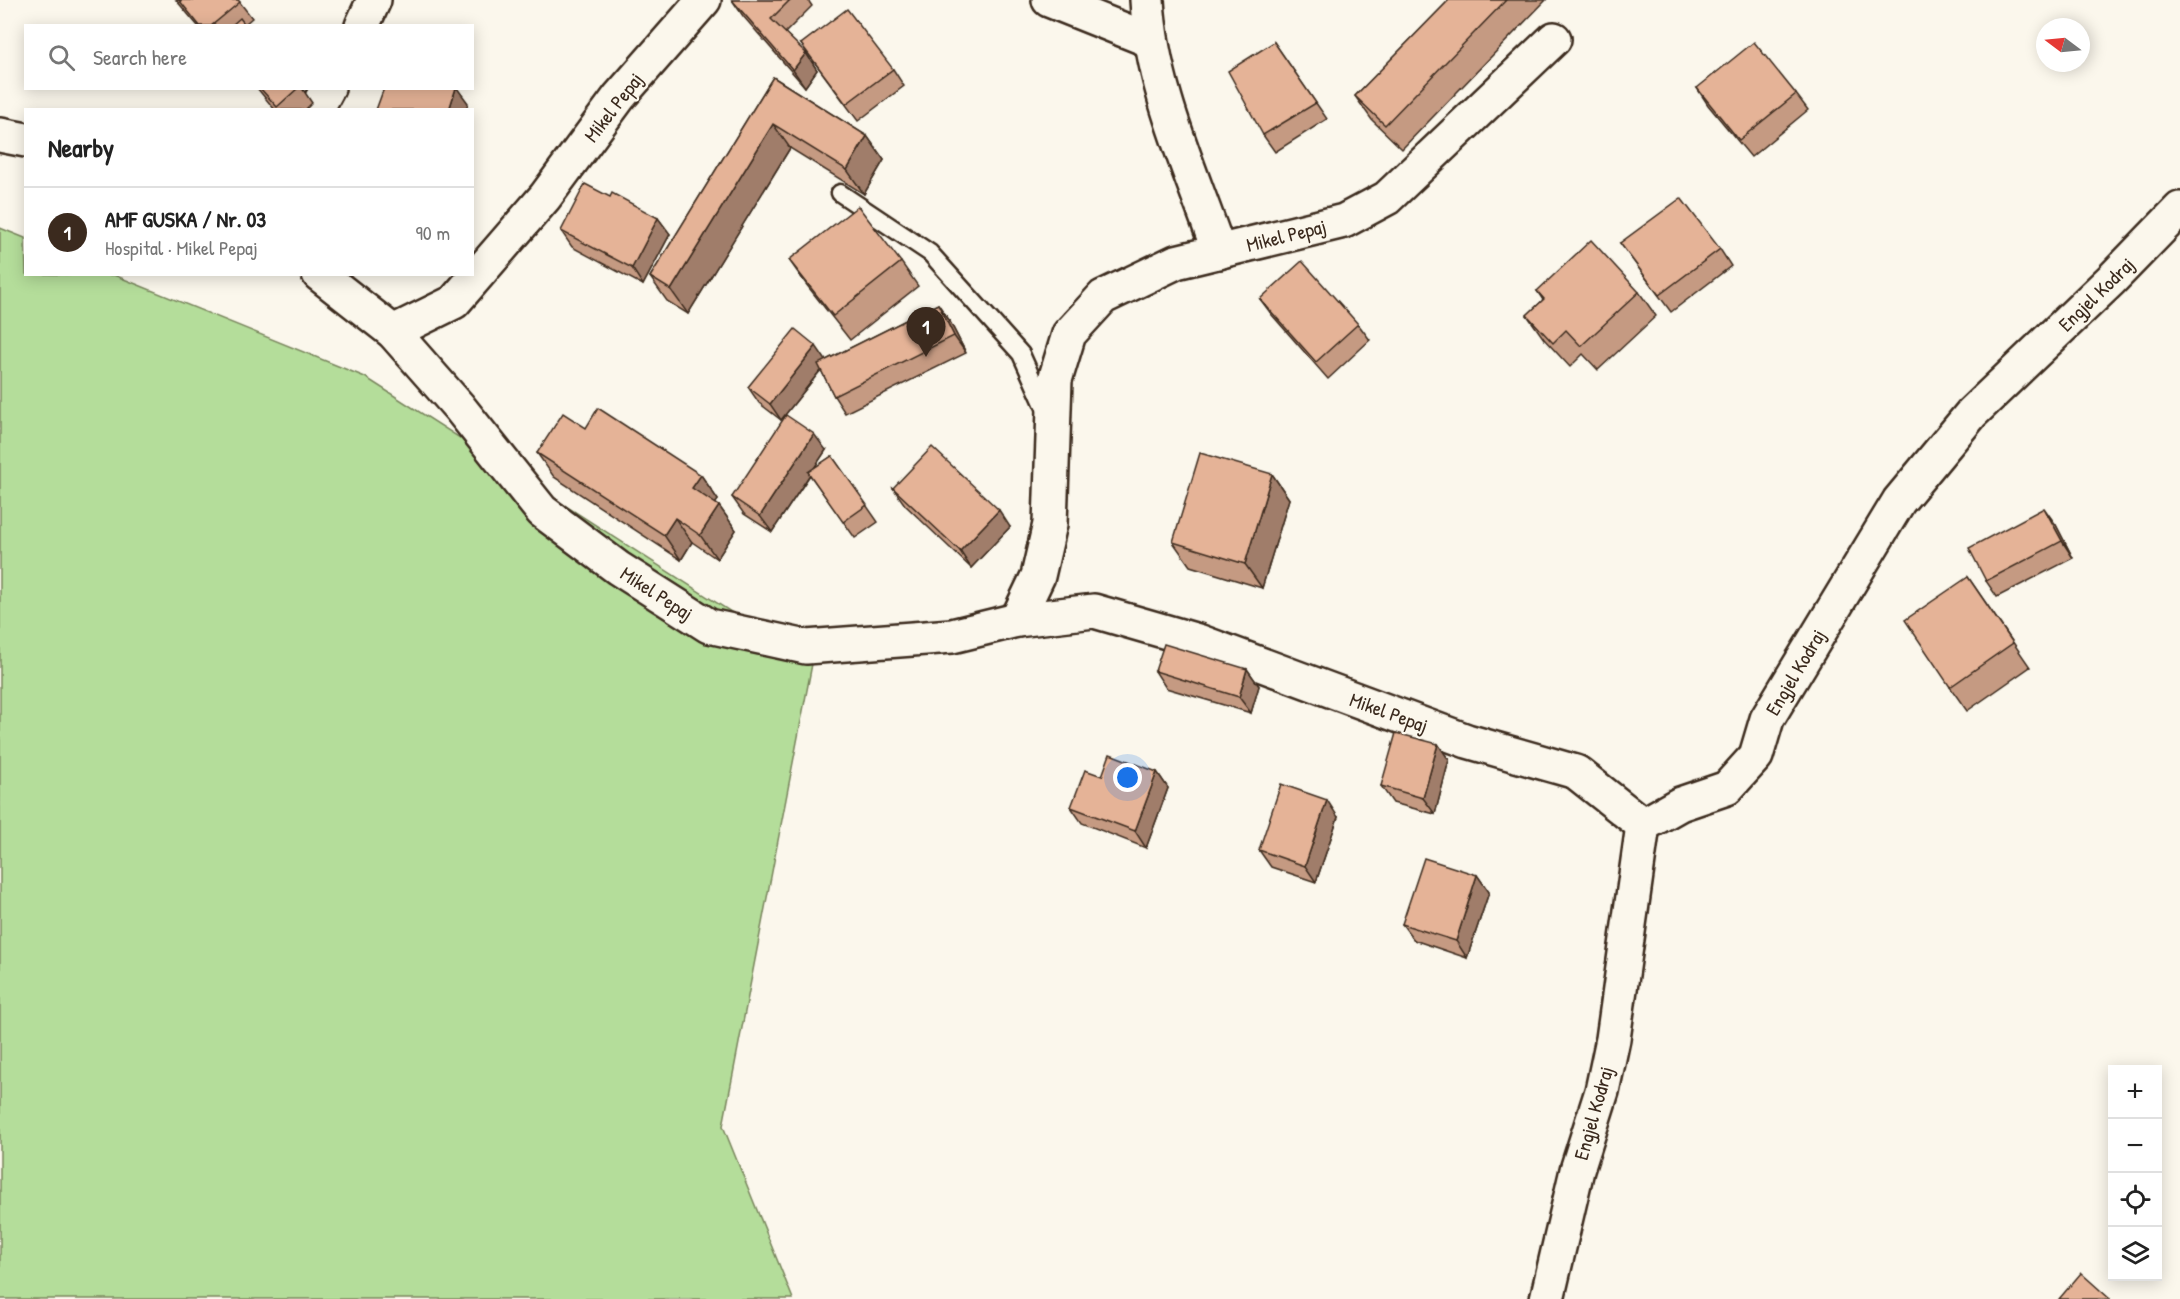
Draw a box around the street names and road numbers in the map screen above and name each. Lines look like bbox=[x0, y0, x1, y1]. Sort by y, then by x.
street label: Mikel Pepaj bbox=[577, 67, 649, 147]
street label: Mikel Pepaj bbox=[1243, 212, 1329, 258]
street label: Engjel Kodraj bbox=[2052, 251, 2140, 337]
street label: Mikel Pepaj bbox=[616, 560, 698, 626]
street label: Engjel Kodraj bbox=[1759, 624, 1831, 720]
street label: Mikel Pepaj bbox=[1346, 685, 1432, 739]
street label: Engjel Kodraj bbox=[1567, 1063, 1619, 1163]

